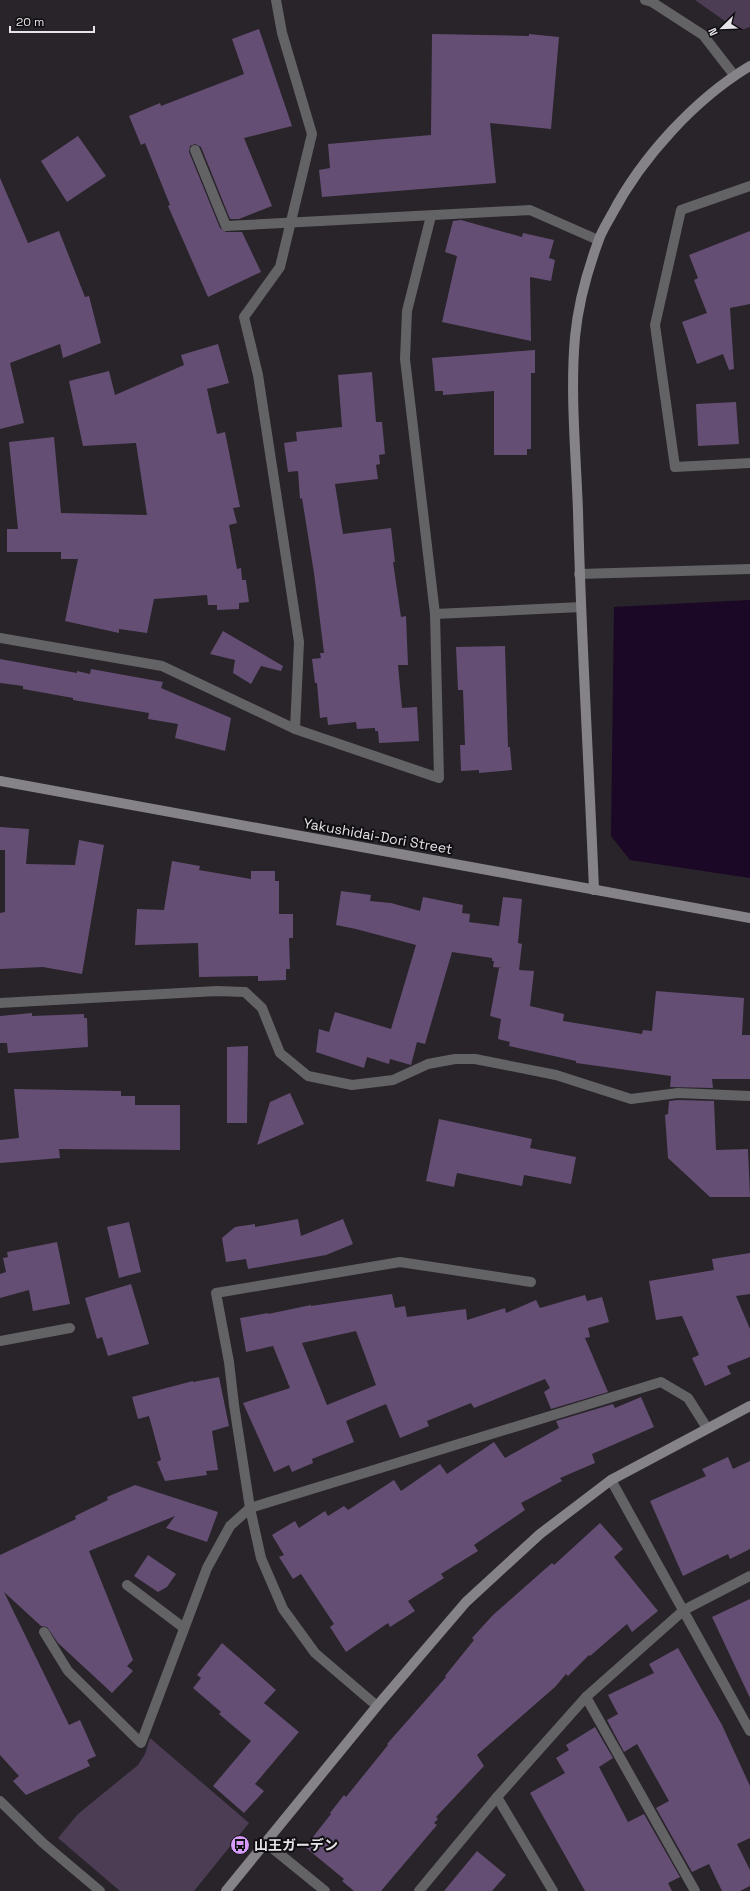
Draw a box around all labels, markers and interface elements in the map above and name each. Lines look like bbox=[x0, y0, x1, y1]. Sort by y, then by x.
scale bar bbox=[10, 8, 94, 34]
north arrow bbox=[702, 8, 742, 48]
text: 20 m bbox=[16, 14, 44, 30]
text: N bbox=[705, 26, 721, 38]
street label: Yakushidai-Dori Street bbox=[302, 814, 454, 858]
bus stop icon: 山王ガーデン bbox=[229, 1834, 251, 1856]
place label: 山王ガーデン bbox=[254, 1836, 338, 1854]

